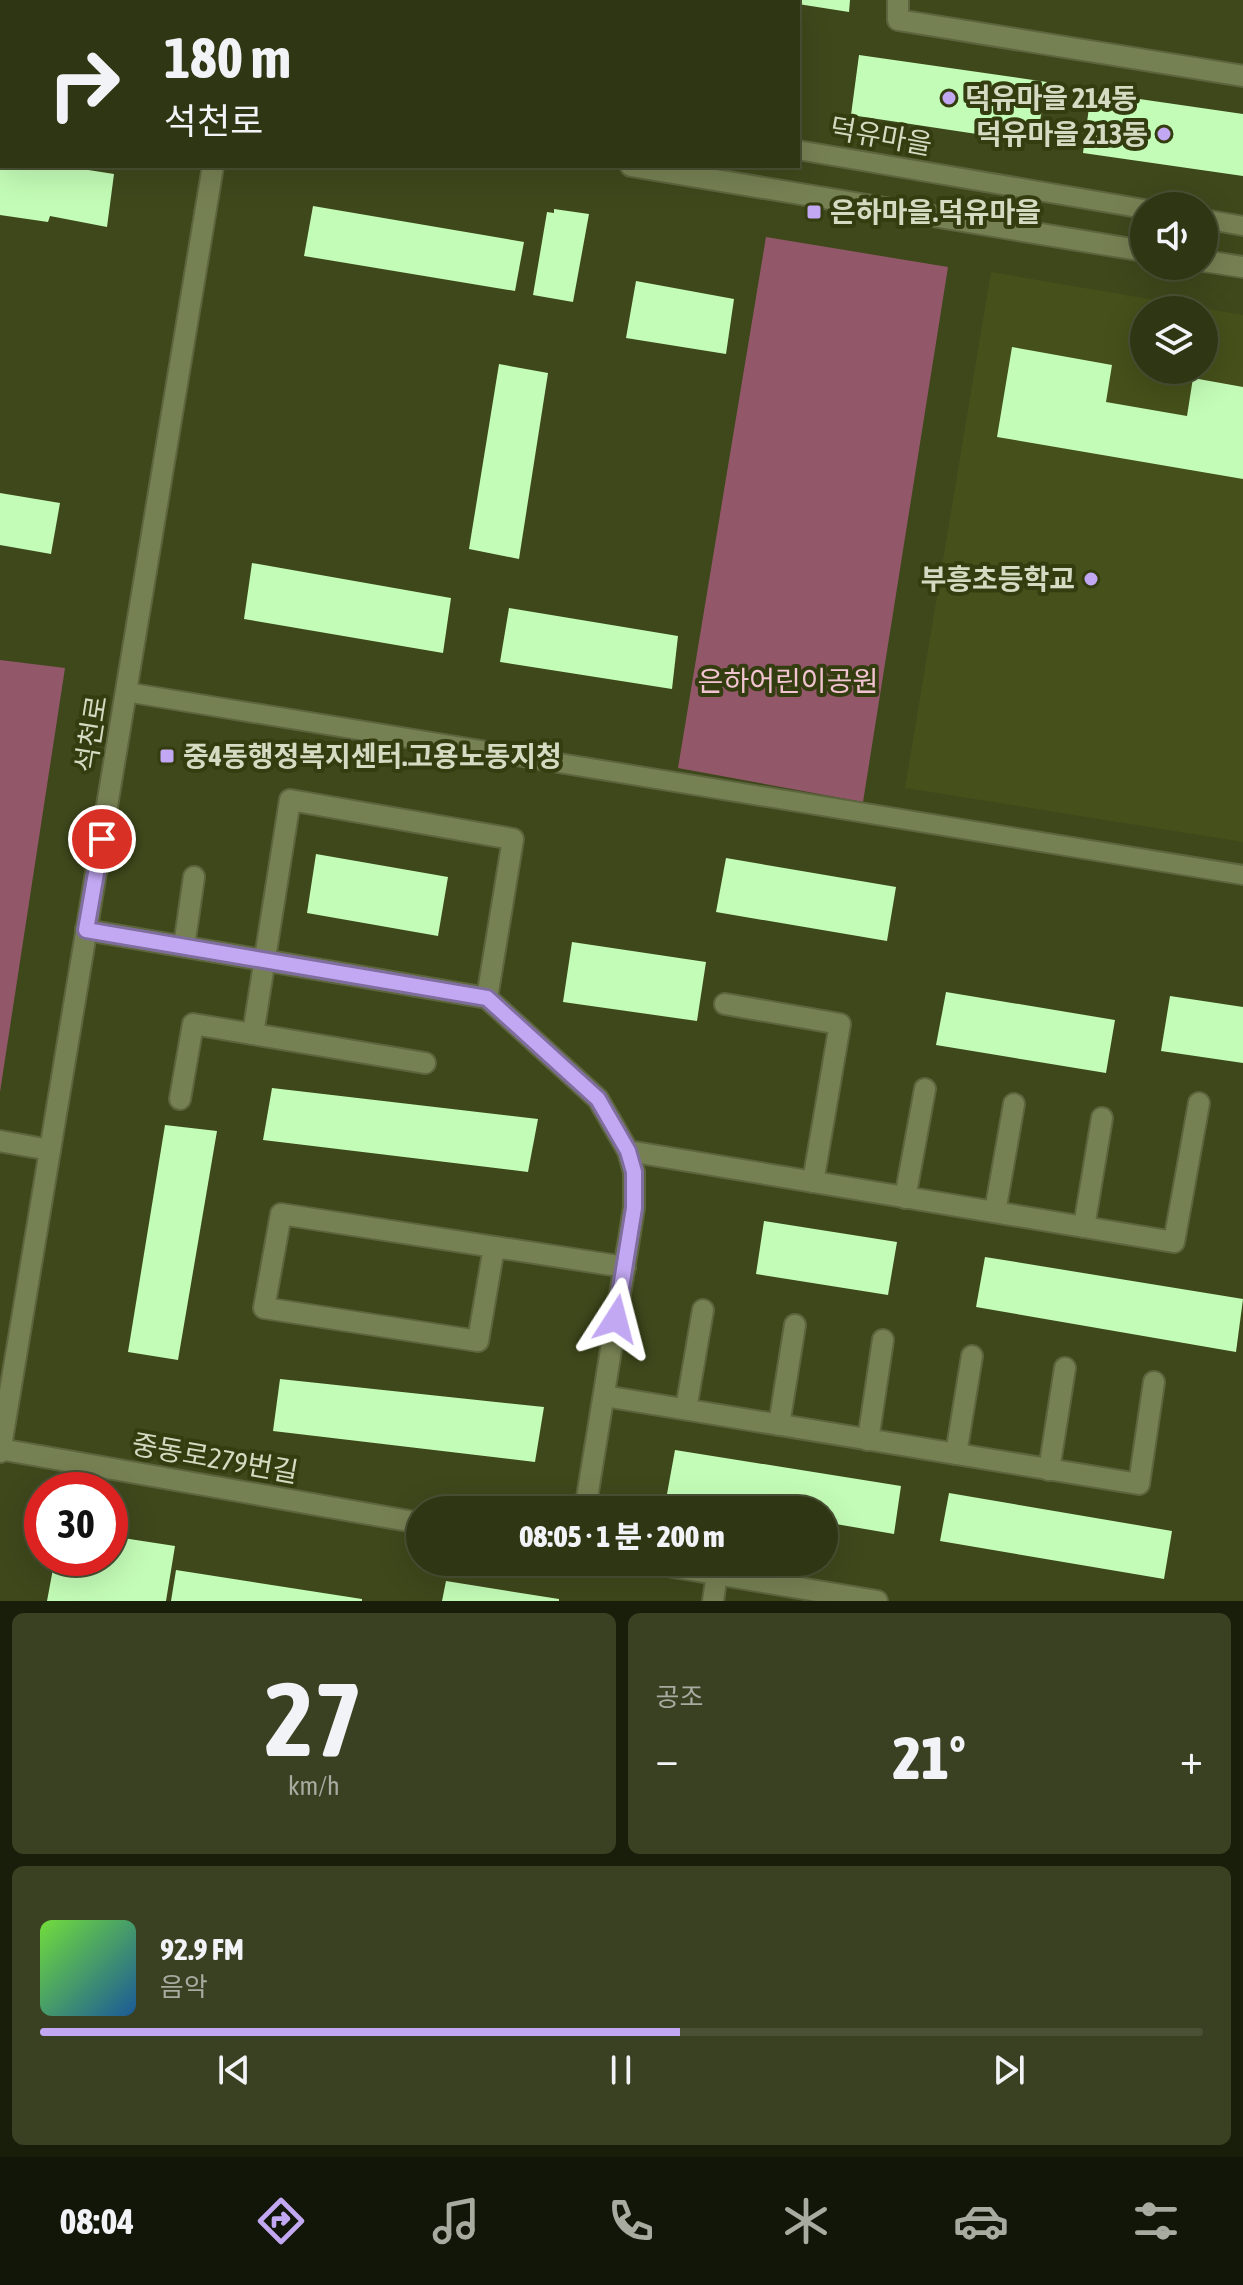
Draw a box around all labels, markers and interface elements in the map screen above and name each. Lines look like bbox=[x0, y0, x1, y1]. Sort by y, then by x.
text: 180 m bbox=[164, 26, 291, 90]
icon: right bbox=[32, 32, 136, 136]
place label: 덕유마을 214동 bbox=[965, 82, 1137, 114]
marker: 덕유마을 214동 bbox=[940, 89, 958, 107]
text: 석천로 bbox=[164, 100, 263, 142]
street label: 덕유마을 bbox=[827, 111, 935, 161]
place label: 덕유마을 213동 bbox=[976, 118, 1148, 150]
marker: 덕유마을 213동 bbox=[1155, 125, 1173, 143]
map controls bbox=[1130, 192, 1218, 384]
button: sound bbox=[1130, 192, 1218, 280]
place label: 은하마을.덕유마을 bbox=[830, 196, 1041, 228]
marker: 은하마을.덕유마을 bbox=[805, 203, 823, 221]
button: layers bbox=[1130, 296, 1218, 384]
place label: 부흥초등학교 bbox=[920, 563, 1075, 595]
marker: 부흥초등학교 bbox=[1082, 570, 1100, 588]
park label: 은하어린이공원 bbox=[698, 665, 878, 697]
street label: 석천로 bbox=[69, 693, 113, 775]
place label: 중4동행정복지센터.고용노동지청 bbox=[183, 740, 562, 772]
marker: 중4동행정복지센터.고용노동지청 bbox=[158, 747, 176, 765]
pin bbox=[68, 805, 136, 873]
icon: arrive bbox=[80, 817, 124, 861]
position arrow bbox=[574, 1277, 658, 1361]
street label: 중동로279번길 bbox=[129, 1428, 301, 1488]
speed limit sign: 30 bbox=[24, 1472, 128, 1576]
text: 08:05 · 1 분 · 200 m bbox=[519, 1519, 725, 1553]
text: 27 bbox=[265, 1659, 363, 1778]
text: 공조 bbox=[656, 1682, 703, 1712]
text: 21° bbox=[893, 1723, 966, 1792]
text: − bbox=[656, 1733, 678, 1783]
text: + bbox=[1180, 1733, 1203, 1783]
text: km/h bbox=[288, 1771, 340, 1801]
text: 92.9 FM bbox=[160, 1932, 244, 1966]
text: 음악 bbox=[160, 1972, 208, 2002]
icon: previous bbox=[212, 2048, 256, 2092]
icon: pause bbox=[599, 2048, 643, 2092]
icon: next bbox=[987, 2048, 1031, 2092]
icon: directions bbox=[253, 2193, 309, 2249]
icon: music bbox=[428, 2193, 484, 2249]
icon: phone bbox=[603, 2193, 659, 2249]
icon: climate bbox=[778, 2193, 834, 2249]
icon: car bbox=[953, 2193, 1009, 2249]
icon: filters bbox=[1128, 2193, 1184, 2249]
text: 08:04 bbox=[59, 2200, 134, 2242]

